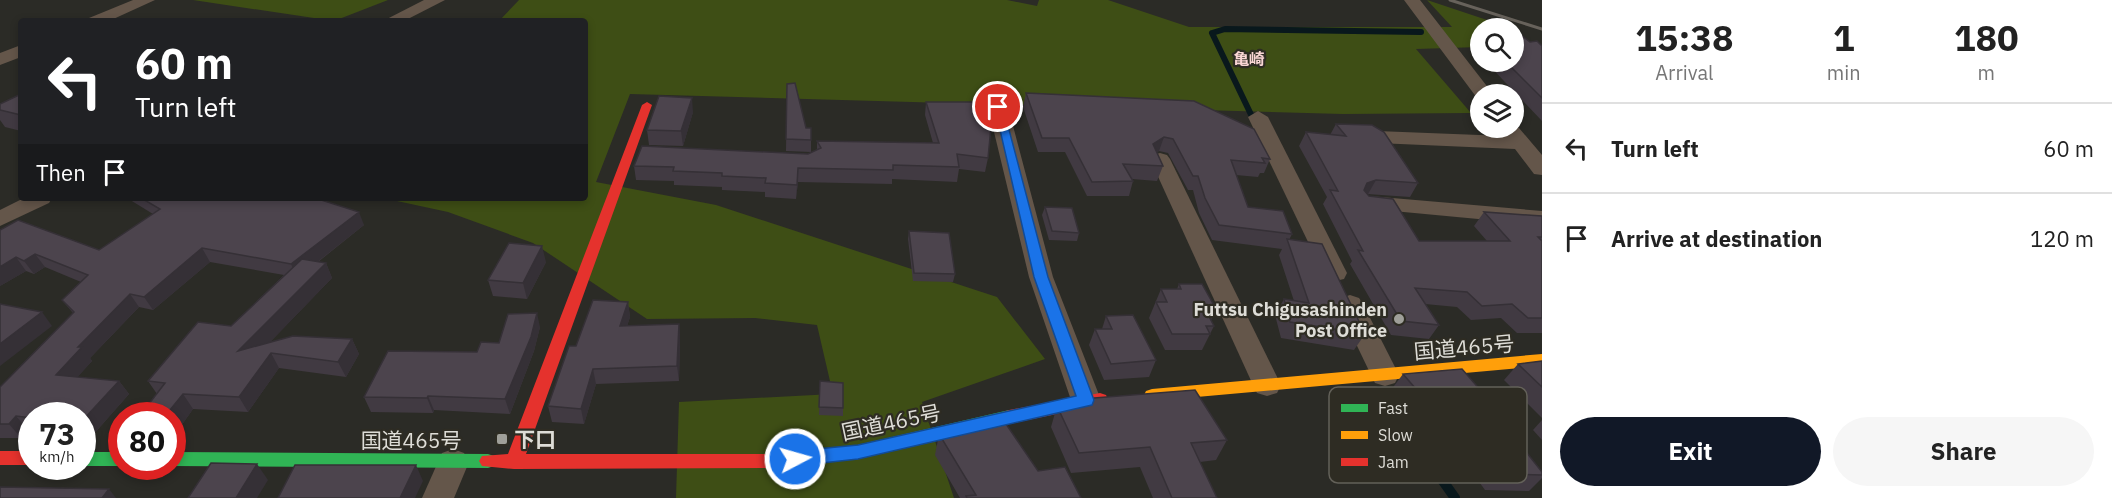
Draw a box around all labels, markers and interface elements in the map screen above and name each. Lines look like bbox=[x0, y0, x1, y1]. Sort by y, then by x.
text: 15:38 bbox=[1635, 14, 1734, 61]
text: 1 bbox=[1833, 14, 1855, 61]
text: 180 bbox=[1954, 14, 2019, 61]
map controls bbox=[1470, 18, 1524, 138]
button: search bbox=[1470, 18, 1524, 72]
text: 60 m bbox=[135, 36, 233, 91]
icon: left bbox=[36, 42, 114, 120]
district label: 亀崎 bbox=[1233, 49, 1265, 69]
text: Arrival bbox=[1655, 59, 1714, 86]
text: min bbox=[1827, 59, 1861, 86]
text: m bbox=[1978, 59, 1995, 86]
pin bbox=[972, 81, 1023, 132]
button: layers bbox=[1470, 84, 1524, 138]
text: Turn left bbox=[135, 89, 236, 124]
icon: arrive bbox=[981, 90, 1014, 123]
icon: left bbox=[1560, 132, 1593, 165]
text: Turn left bbox=[1611, 134, 1699, 163]
text: 60 m bbox=[2043, 134, 2094, 163]
icon: arrive bbox=[98, 156, 131, 189]
text: Then bbox=[36, 158, 86, 187]
icon: arrive bbox=[1560, 222, 1593, 255]
text: Arrive at destination bbox=[1611, 224, 1822, 253]
text: 120 m bbox=[2030, 224, 2094, 253]
place label: Futtsu Chigusashinden Post Office bbox=[1193, 298, 1387, 342]
marker: Futtsu Chigusashinden Post Office bbox=[1392, 312, 1406, 326]
street label: 国道465号 bbox=[1413, 329, 1515, 365]
legend bbox=[1329, 387, 1527, 483]
street label: 国道465号 bbox=[839, 398, 943, 446]
text: Fast bbox=[1378, 398, 1408, 418]
speed limit sign: 80 bbox=[108, 402, 186, 480]
text: 73 bbox=[39, 414, 75, 453]
button: Exit bbox=[1560, 417, 1821, 486]
button: Share bbox=[1833, 417, 2094, 486]
place label: 下口 bbox=[514, 425, 556, 453]
text: Slow bbox=[1378, 425, 1413, 445]
street label: 国道465号 bbox=[361, 426, 461, 454]
position arrow bbox=[763, 427, 827, 491]
marker: 下口 bbox=[495, 432, 509, 446]
text: km/h bbox=[39, 447, 75, 466]
text: Jam bbox=[1378, 452, 1409, 472]

